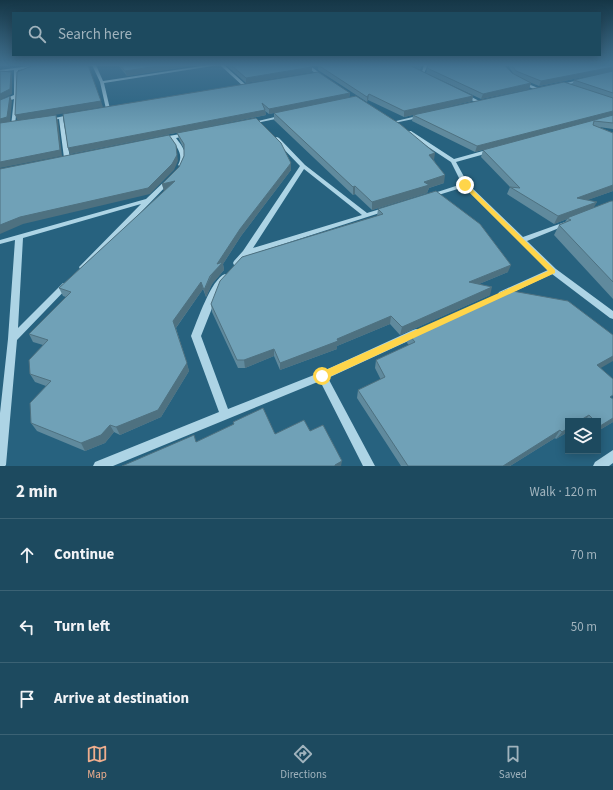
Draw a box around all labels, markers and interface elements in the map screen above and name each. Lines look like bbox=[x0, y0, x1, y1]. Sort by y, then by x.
search box bbox=[12, 12, 601, 56]
icon: search bbox=[26, 23, 48, 45]
text: Search here bbox=[58, 24, 132, 45]
route end bbox=[456, 176, 474, 194]
route start bbox=[313, 367, 331, 385]
map controls bbox=[565, 418, 601, 454]
button: layers bbox=[565, 418, 601, 454]
text: 2 min bbox=[16, 480, 57, 504]
text: Walk · 120 m bbox=[529, 483, 597, 501]
icon: ahead bbox=[16, 544, 38, 566]
text: Continue bbox=[54, 544, 114, 565]
text: 70 m bbox=[571, 546, 597, 564]
icon: left bbox=[16, 616, 38, 638]
text: Turn left bbox=[54, 616, 110, 637]
text: 50 m bbox=[571, 618, 597, 636]
icon: arrive bbox=[16, 688, 38, 710]
text: Arrive at destination bbox=[54, 688, 189, 709]
tab: Map bbox=[86, 743, 108, 782]
tab: Directions bbox=[280, 743, 327, 782]
tab: Saved bbox=[499, 743, 527, 782]

